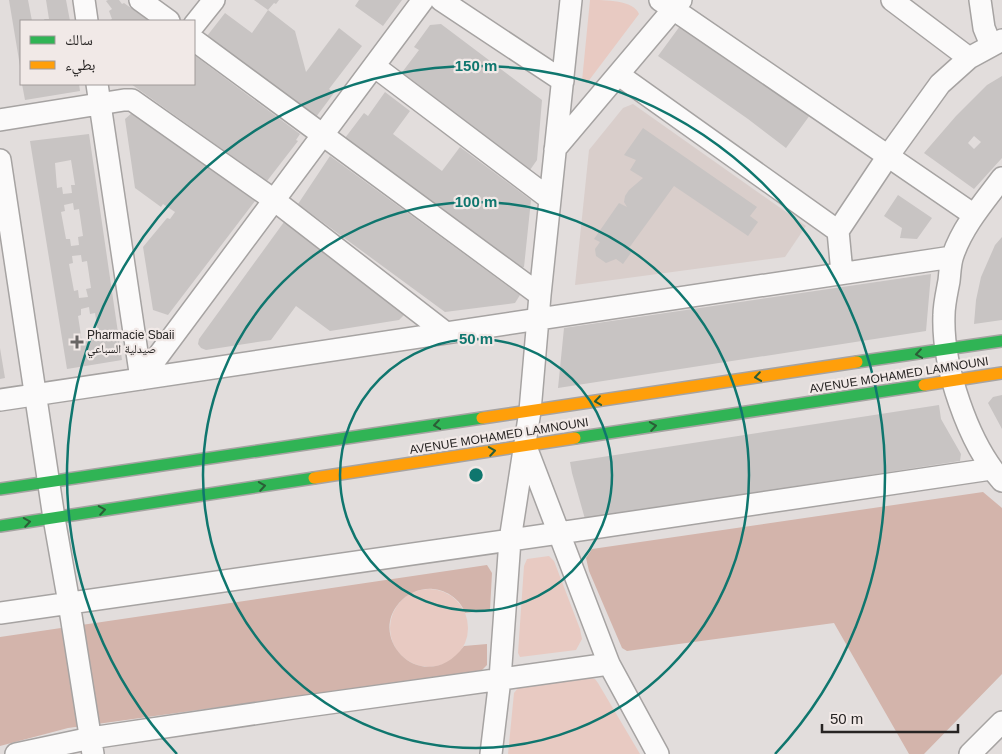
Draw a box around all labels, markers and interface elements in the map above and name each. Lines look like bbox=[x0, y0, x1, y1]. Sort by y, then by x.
legend bbox=[20, 20, 195, 85]
text: سالك bbox=[65, 31, 93, 48]
text: بطيء bbox=[65, 56, 95, 77]
text: 150 m bbox=[455, 57, 497, 74]
text: 100 m bbox=[455, 193, 497, 210]
place label: Pharmacie Sbaii صيدلية السباعي bbox=[87, 328, 174, 359]
text: 50 m bbox=[459, 330, 493, 347]
marker: Pharmacie Sbaii صيدلية السباعي bbox=[71, 336, 83, 348]
one-way arrow bbox=[915, 348, 924, 358]
street label: AVENUE MOHAMED LAMNOUNI bbox=[808, 354, 990, 396]
one-way arrow bbox=[754, 372, 763, 382]
one-way arrow bbox=[593, 395, 601, 406]
street label: AVENUE MOHAMED LAMNOUNI bbox=[408, 415, 590, 457]
one-way arrow bbox=[433, 419, 441, 429]
one-way arrow bbox=[649, 421, 657, 432]
one-way arrow bbox=[488, 446, 497, 456]
centre of rings bbox=[467, 466, 485, 484]
one-way arrow bbox=[258, 481, 267, 491]
one-way arrow bbox=[97, 506, 106, 516]
one-way arrow bbox=[22, 517, 31, 527]
scale bar bbox=[822, 702, 958, 734]
text: 50 m bbox=[830, 710, 863, 727]

